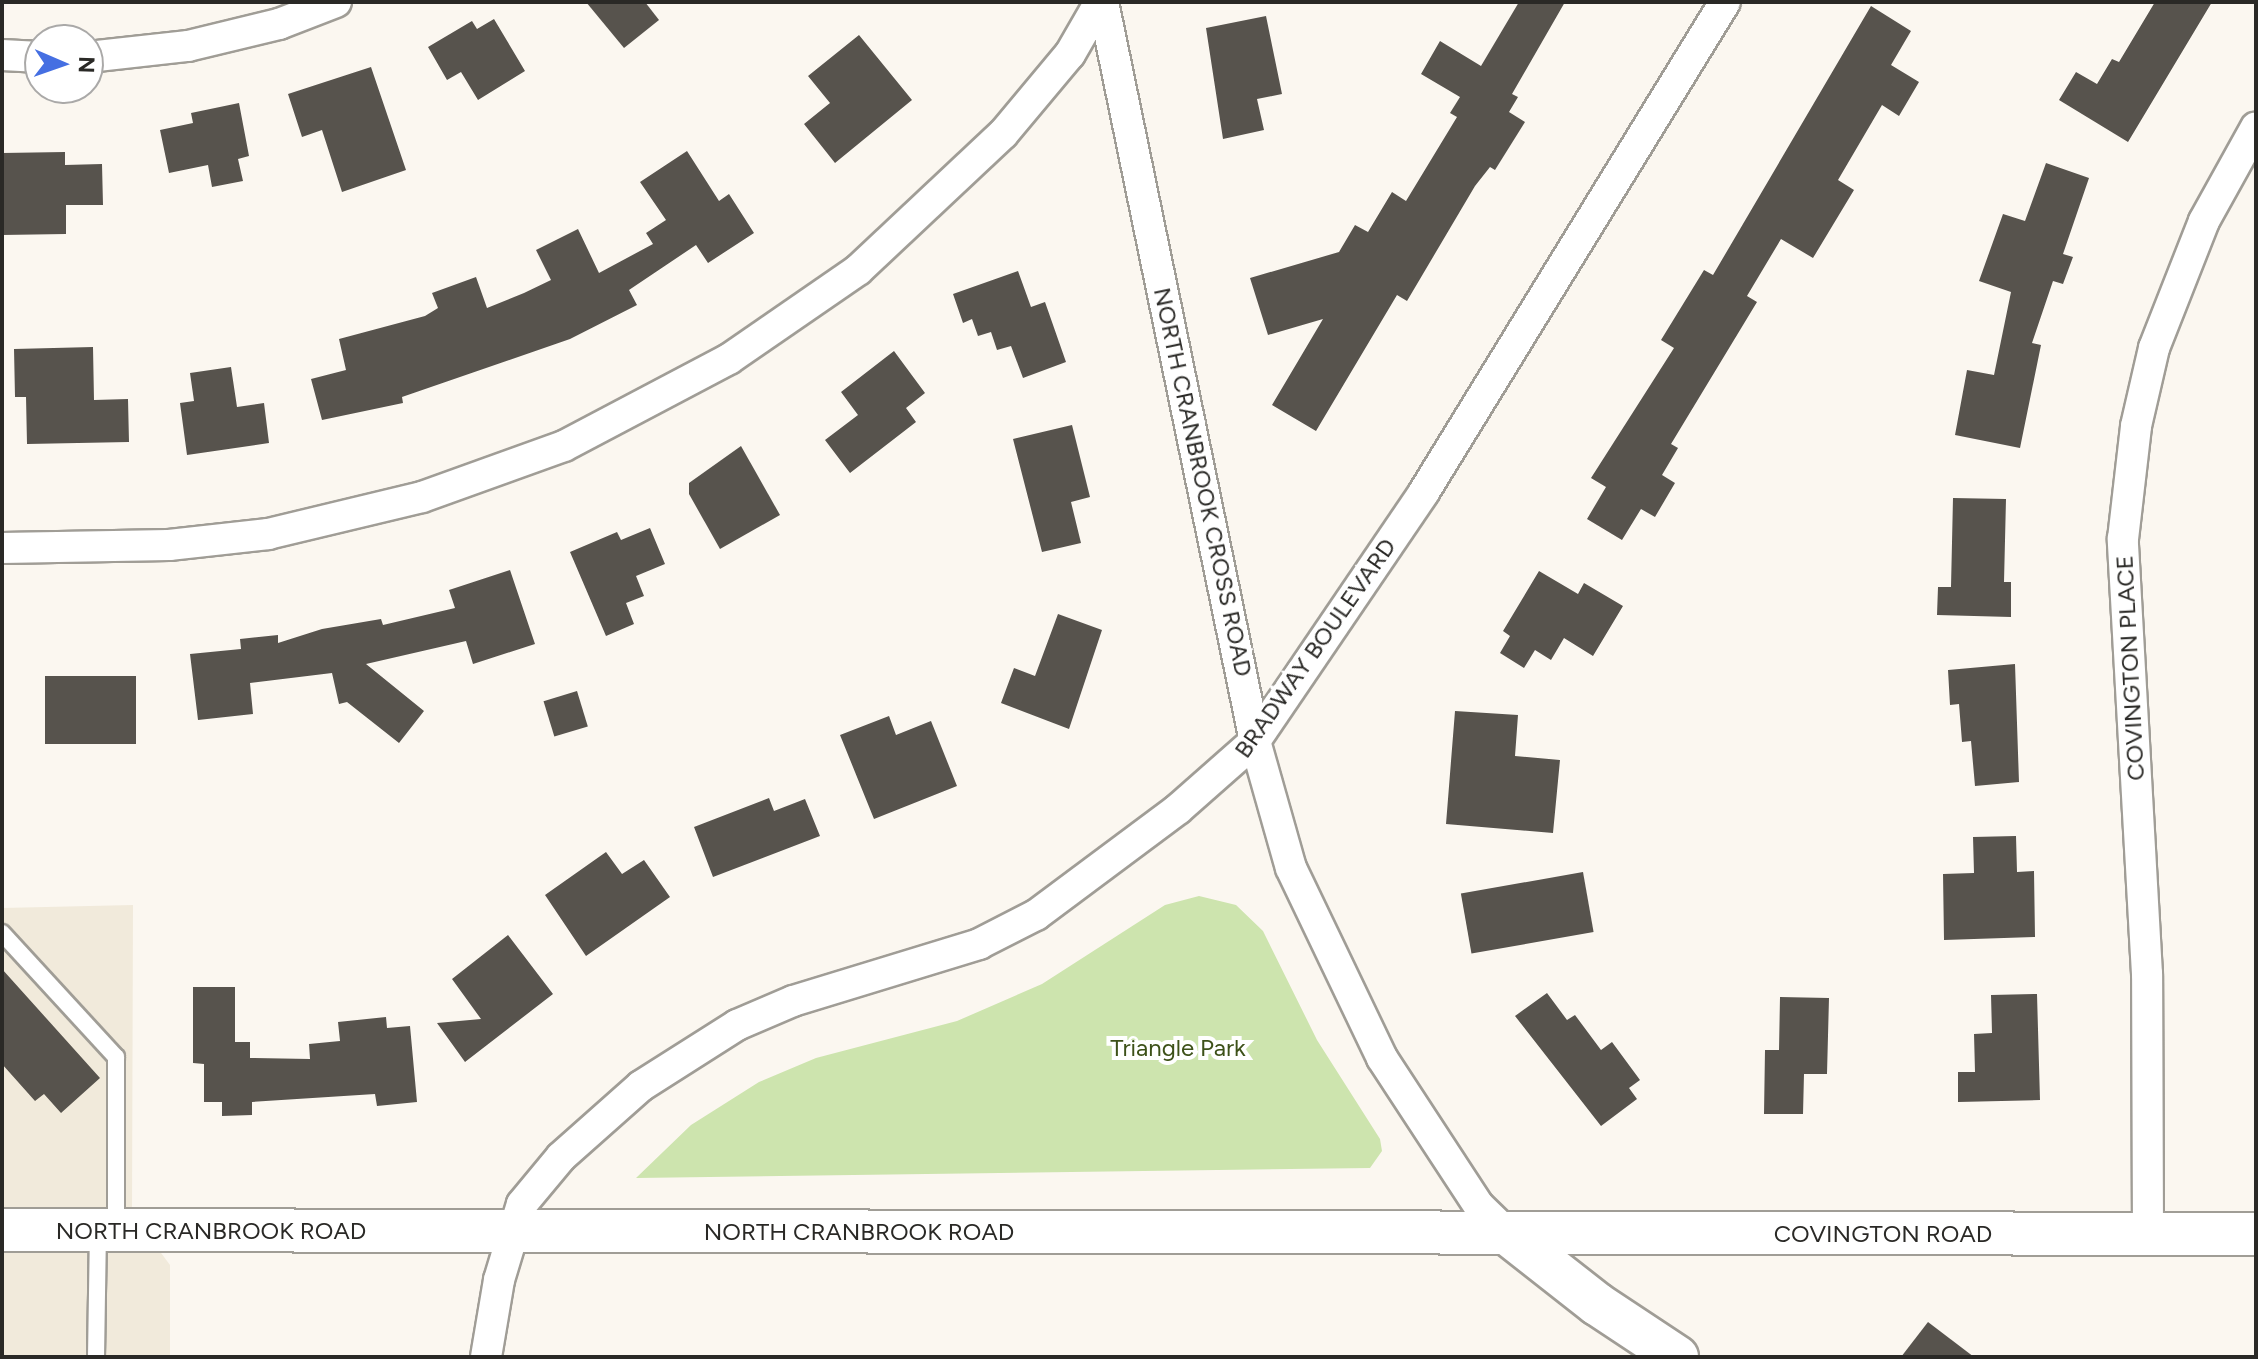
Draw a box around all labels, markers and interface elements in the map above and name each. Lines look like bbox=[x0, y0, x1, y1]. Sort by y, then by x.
north arrow bbox=[24, 24, 104, 104]
text: N bbox=[73, 56, 100, 74]
street label: NORTH CRANBROOK CROSS ROAD bbox=[1148, 285, 1258, 679]
street label: BRADWAY BOULEVARD bbox=[1228, 533, 1402, 763]
street label: COVINGTON PLACE bbox=[2110, 555, 2150, 781]
park label: Triangle Park bbox=[1110, 1034, 1246, 1062]
street label: NORTH CRANBROOK ROAD bbox=[56, 1217, 366, 1245]
street label: NORTH CRANBROOK ROAD bbox=[704, 1218, 1014, 1246]
street label: COVINGTON ROAD bbox=[1774, 1220, 1992, 1248]

